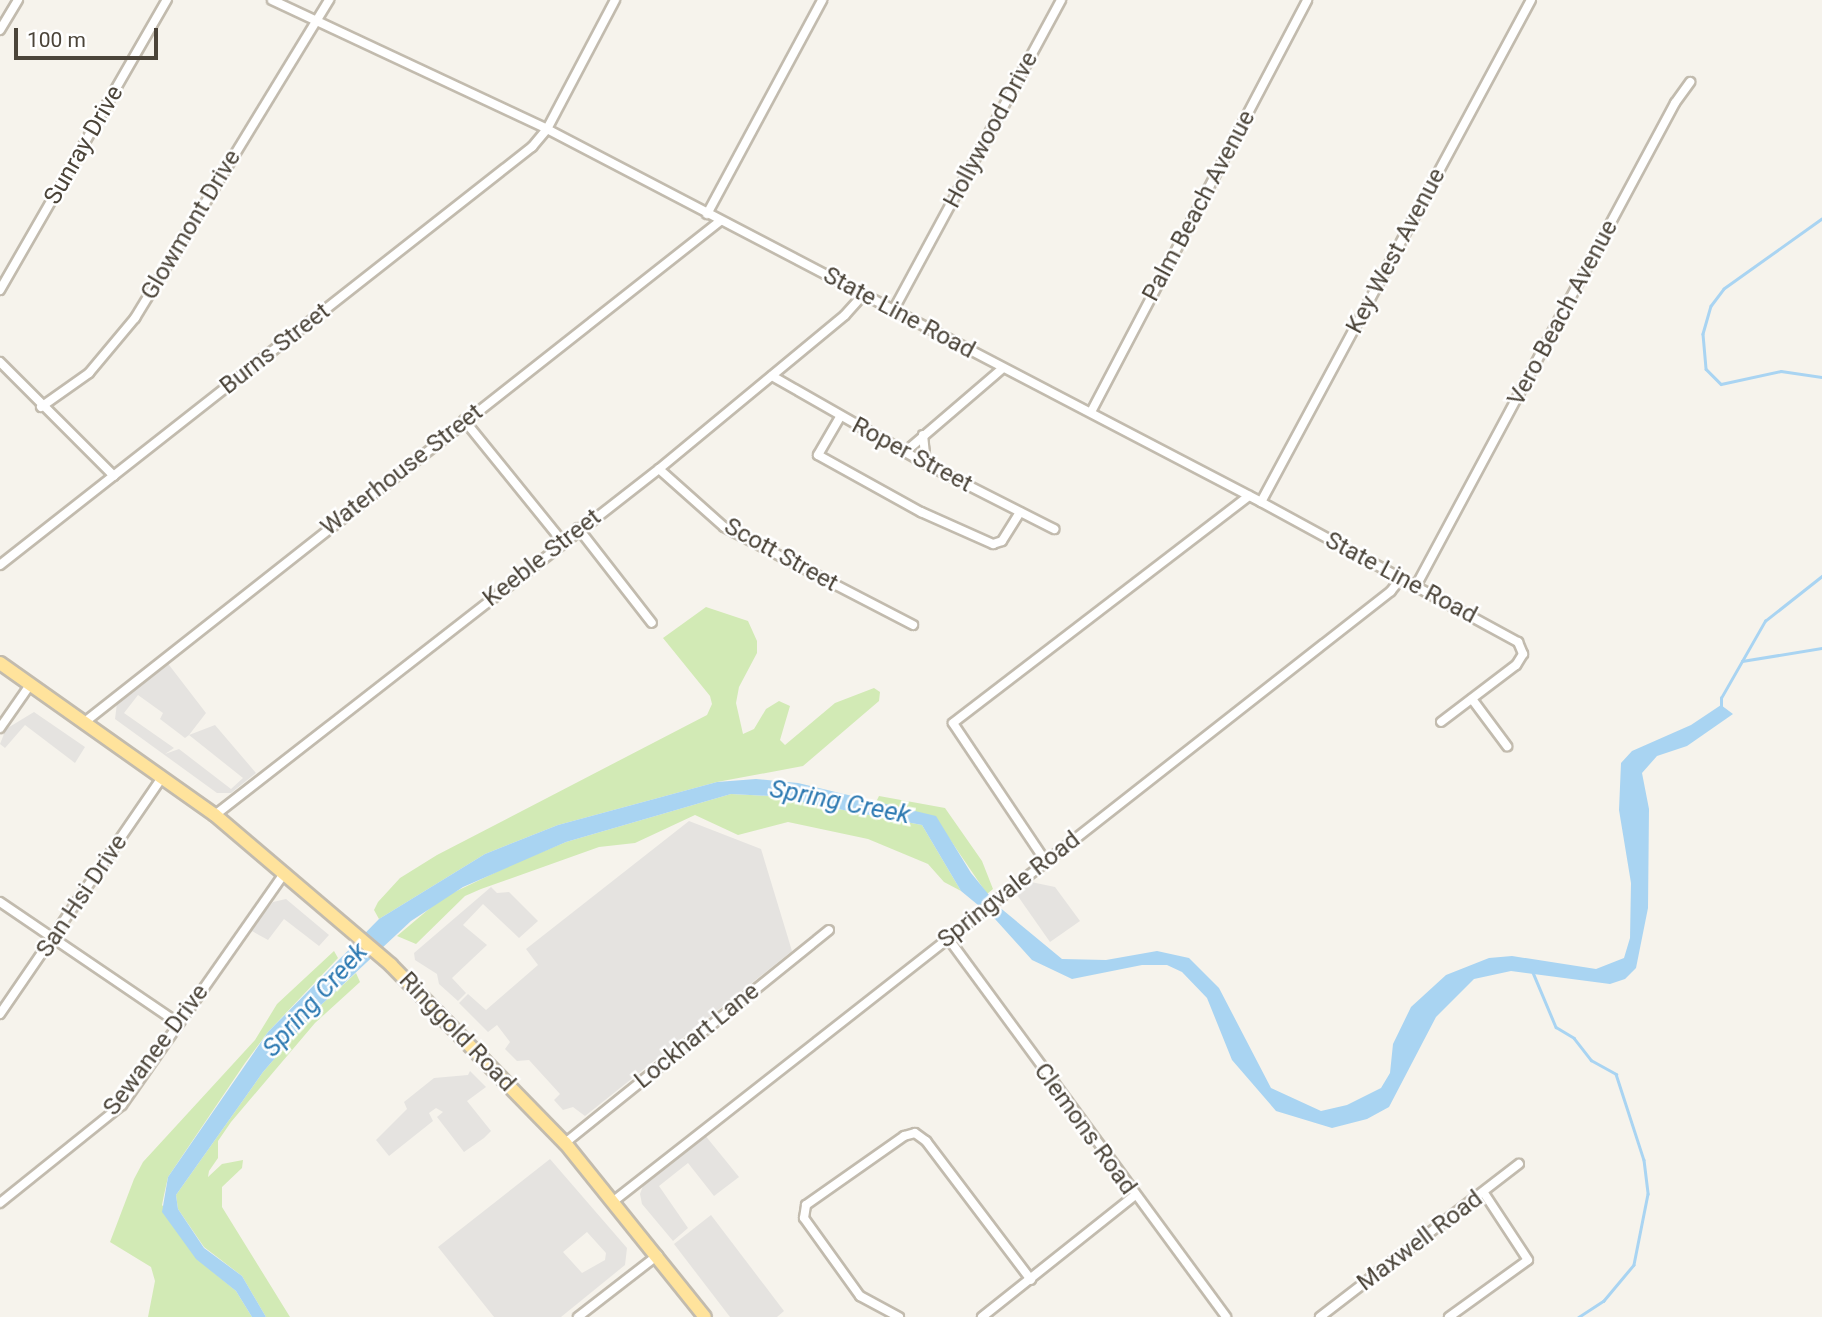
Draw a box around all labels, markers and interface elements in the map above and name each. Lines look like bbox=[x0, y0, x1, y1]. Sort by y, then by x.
scale bar bbox=[18, 14, 161, 58]
text: 100 m bbox=[27, 28, 86, 52]
street label: Hollywood Drive bbox=[938, 47, 1044, 213]
street label: Sunray Drive bbox=[38, 80, 130, 210]
street label: Palm Beach Avenue bbox=[1137, 106, 1261, 306]
street label: Glowmont Drive bbox=[135, 145, 247, 305]
street label: Key West Avenue bbox=[1340, 163, 1452, 339]
street label: Vero Beach Avenue bbox=[1502, 215, 1624, 411]
street label: State Line Road bbox=[818, 261, 980, 365]
street label: Burns Street bbox=[214, 297, 336, 401]
street label: Waterhouse Street bbox=[315, 398, 489, 542]
street label: Roper Street bbox=[847, 411, 977, 499]
street label: Keeble Street bbox=[477, 503, 607, 613]
street label: Scott Street bbox=[719, 512, 843, 598]
street label: State Line Road bbox=[1320, 526, 1482, 630]
water label: Spring Creek bbox=[767, 773, 913, 831]
street label: Springvale Road bbox=[932, 826, 1086, 954]
street label: San Hsi Drive bbox=[30, 829, 134, 963]
water label: Spring Creek bbox=[256, 937, 374, 1063]
street label: Ringgold Road bbox=[393, 966, 521, 1098]
street label: Lockhart Lane bbox=[629, 977, 765, 1095]
street label: Sewanee Drive bbox=[97, 979, 215, 1121]
street label: Clemons Road bbox=[1028, 1058, 1142, 1200]
street label: Maxwell Road bbox=[1352, 1185, 1488, 1297]

